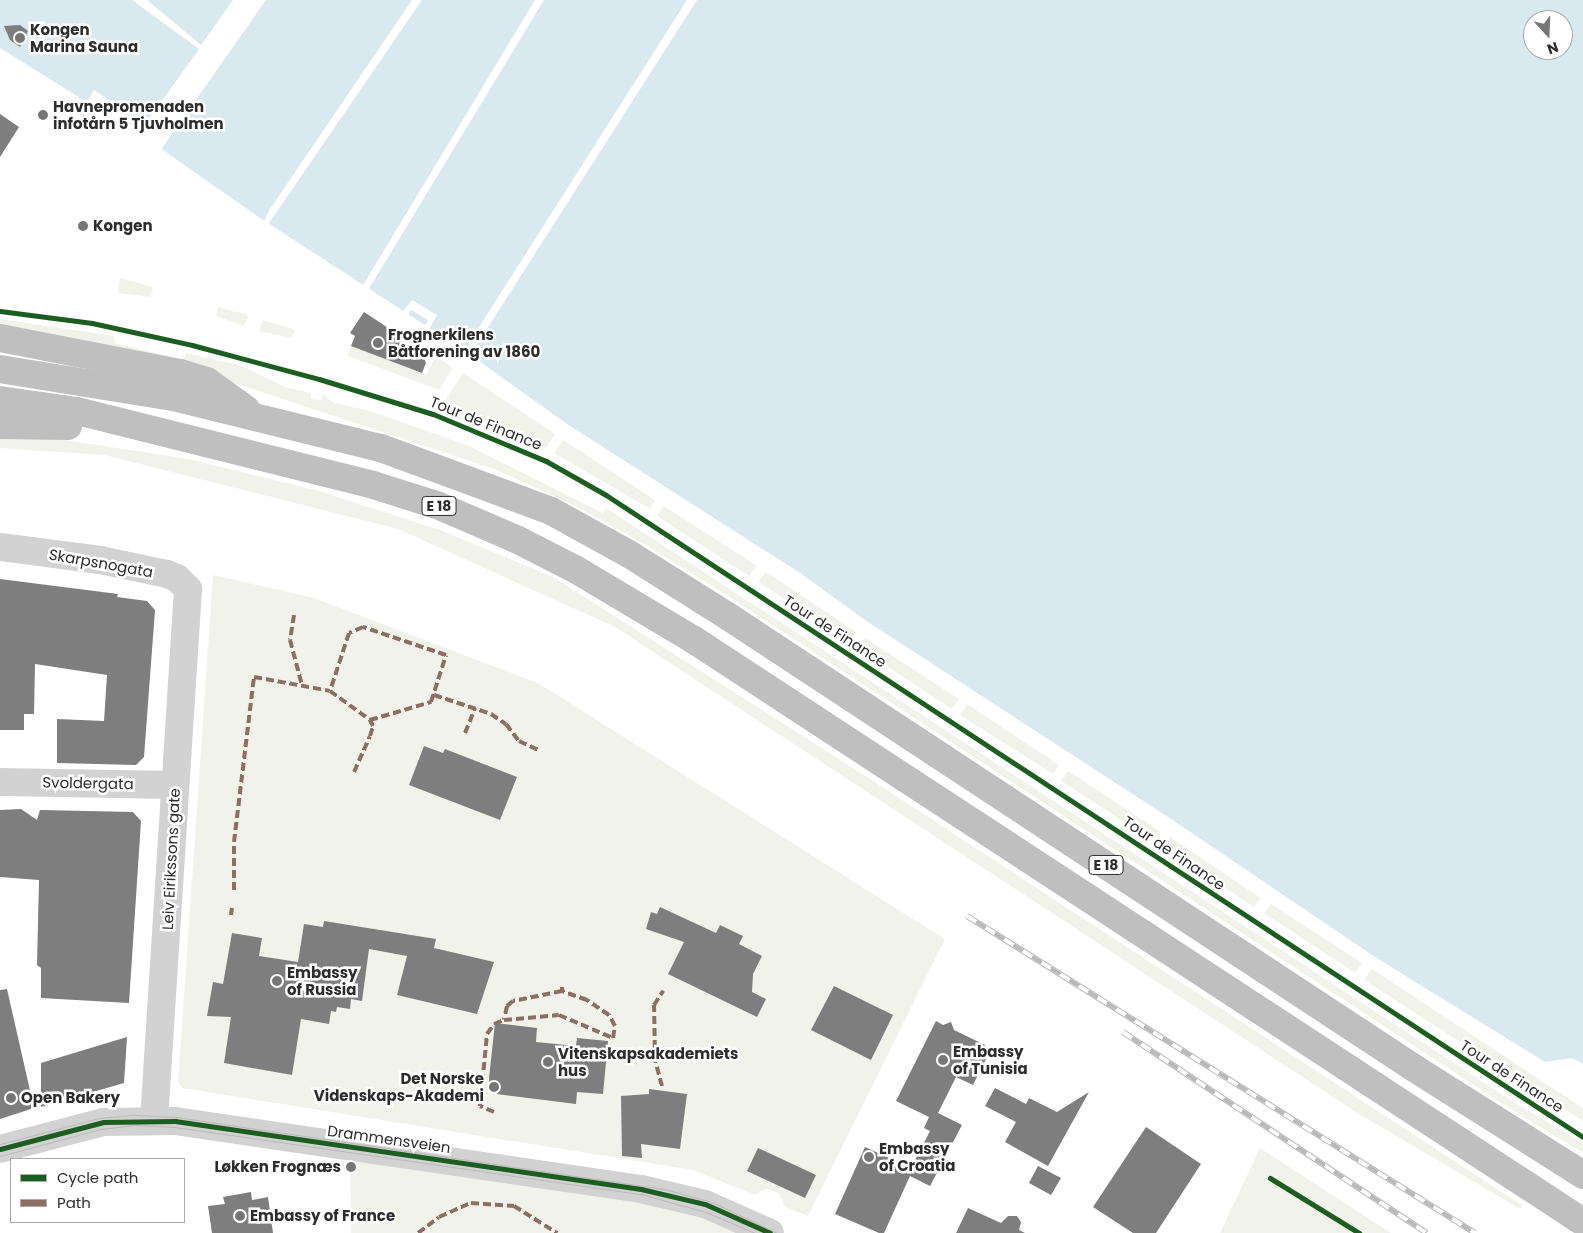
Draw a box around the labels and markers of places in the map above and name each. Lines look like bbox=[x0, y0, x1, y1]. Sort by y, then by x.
place label: Kongen Marina Sauna bbox=[30, 20, 138, 55]
marker: Kongen Marina Sauna bbox=[14, 32, 26, 44]
place label: Havnepromenaden infotårn 5 Tjuvholmen bbox=[53, 97, 224, 132]
marker: Havnepromenaden infotårn 5 Tjuvholmen bbox=[37, 109, 49, 121]
place label: Kongen bbox=[93, 217, 153, 235]
marker: Kongen bbox=[77, 220, 89, 232]
place label: Frognerkilens Båtforening av 1860 bbox=[388, 325, 540, 360]
marker: Frognerkilens Båtforening av 1860 bbox=[372, 337, 384, 349]
place label: Embassy of Russia bbox=[287, 963, 358, 998]
marker: Embassy of Russia bbox=[271, 975, 283, 987]
place label: Embassy of Tunisia bbox=[953, 1042, 1028, 1077]
place label: Vitenskapsakademiets hus bbox=[558, 1044, 738, 1079]
marker: Embassy of Tunisia bbox=[937, 1054, 949, 1066]
marker: Vitenskapsakademiets hus bbox=[542, 1056, 554, 1068]
place label: Det Norske Videnskaps-Akademi bbox=[314, 1069, 484, 1104]
marker: Det Norske Videnskaps-Akademi bbox=[488, 1081, 500, 1093]
place label: Open Bakery bbox=[21, 1089, 120, 1107]
marker: Open Bakery bbox=[5, 1092, 17, 1104]
place label: Embassy of Croatia bbox=[879, 1139, 955, 1174]
marker: Embassy of Croatia bbox=[863, 1151, 875, 1163]
place label: Løkken Frognæs bbox=[214, 1158, 341, 1176]
marker: Løkken Frognæs bbox=[345, 1161, 357, 1173]
place label: Embassy of France bbox=[250, 1207, 395, 1225]
marker: Embassy of France bbox=[234, 1210, 246, 1222]

